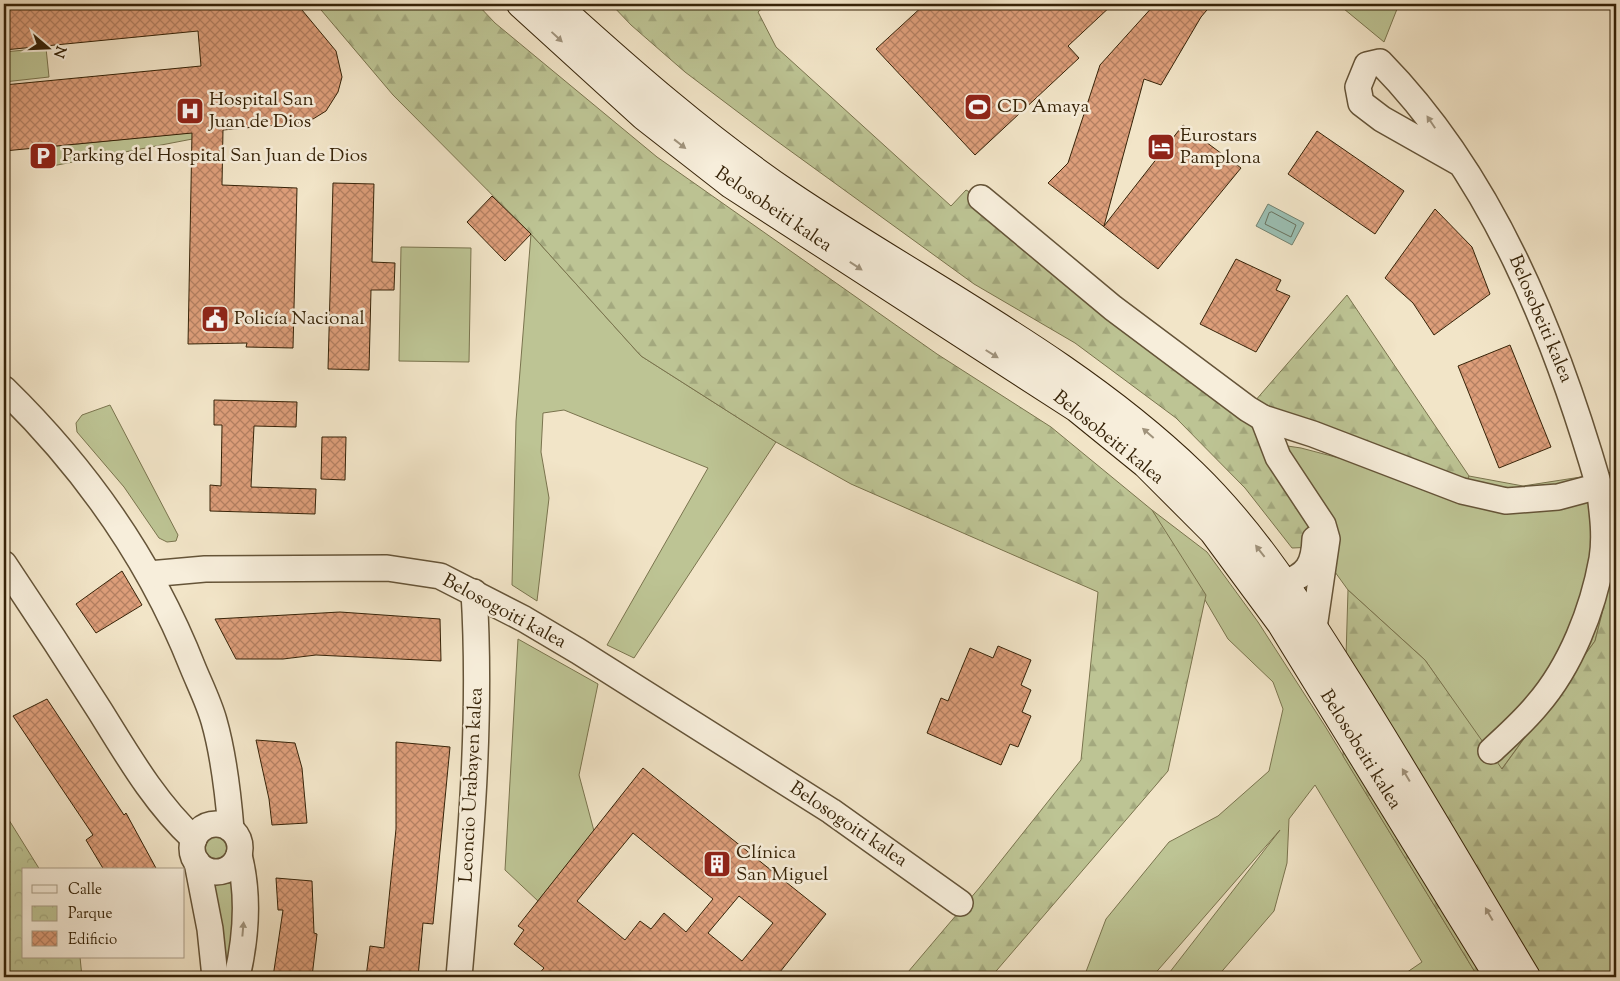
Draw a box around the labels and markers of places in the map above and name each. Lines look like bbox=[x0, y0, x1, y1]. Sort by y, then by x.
place label: Hospital San Juan de Dios bbox=[208, 87, 314, 136]
sports icon: CD Amaya bbox=[963, 92, 993, 122]
place label: CD Amaya bbox=[997, 94, 1090, 121]
hospital icon: Hospital San Juan de Dios bbox=[175, 96, 205, 126]
place label: Eurostars Pamplona bbox=[1180, 123, 1261, 172]
hotel icon: Eurostars Pamplona bbox=[1146, 132, 1176, 162]
parking icon: Parking del Hospital San Juan de Dios bbox=[28, 141, 58, 171]
place label: Parking del Hospital San Juan de Dios bbox=[62, 143, 368, 170]
public building icon: Policía Nacional bbox=[200, 304, 230, 334]
place label: Policía Nacional bbox=[234, 306, 365, 333]
place label: Clínica San Miguel bbox=[736, 840, 828, 889]
building icon: Clínica San Miguel bbox=[702, 849, 732, 879]

